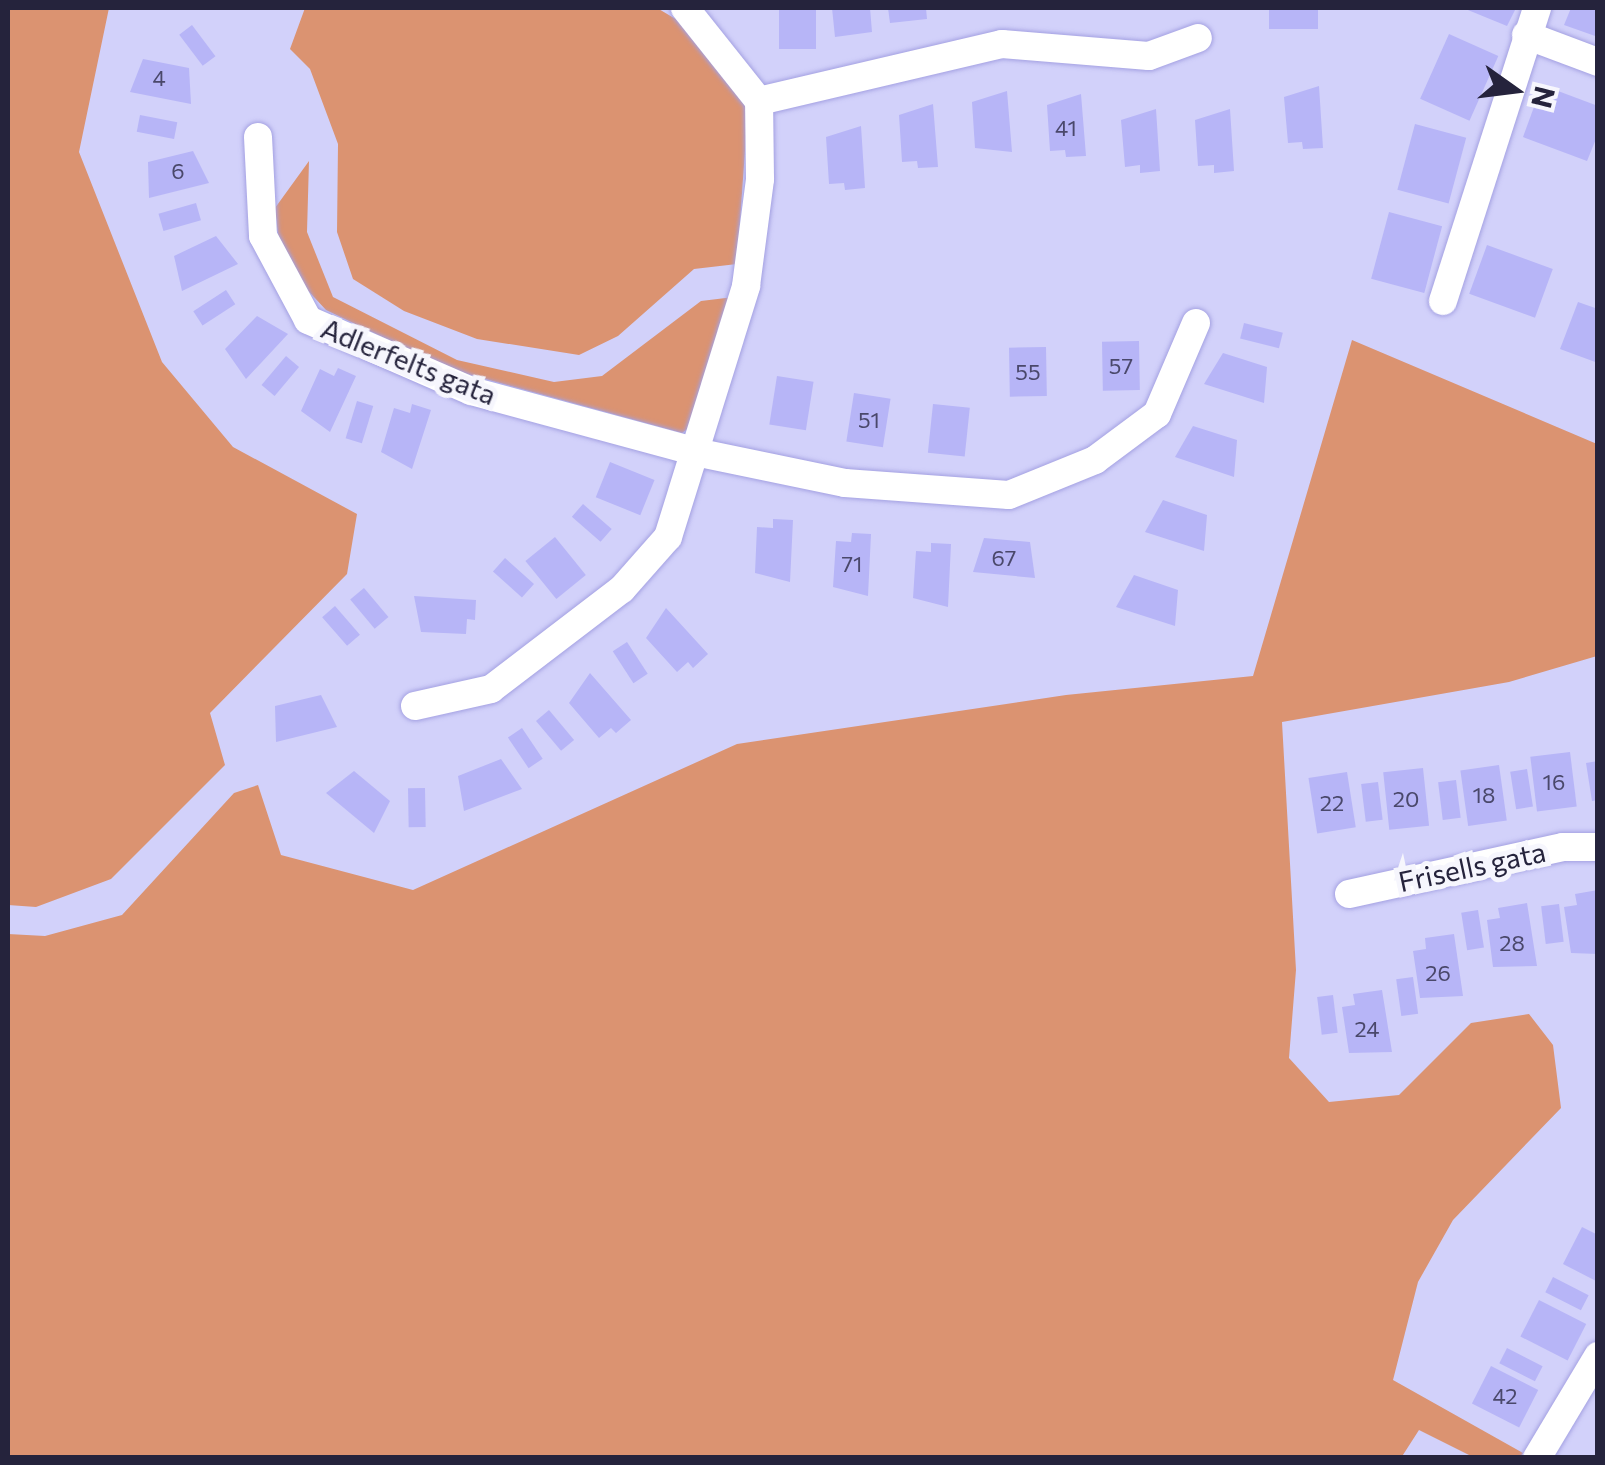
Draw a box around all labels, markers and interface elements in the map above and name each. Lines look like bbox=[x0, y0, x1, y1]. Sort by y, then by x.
north arrow bbox=[1465, 40, 1565, 140]
house number: 4 bbox=[152, 65, 166, 91]
text: N bbox=[1525, 83, 1563, 112]
house number: 41 bbox=[1055, 115, 1077, 141]
house number: 6 bbox=[171, 158, 185, 184]
street label: Adlerfelts gata bbox=[317, 311, 501, 411]
house number: 57 bbox=[1109, 353, 1133, 379]
house number: 55 bbox=[1015, 359, 1041, 385]
house number: 51 bbox=[858, 407, 880, 433]
house number: 67 bbox=[992, 545, 1016, 571]
house number: 71 bbox=[841, 551, 863, 577]
house number: 16 bbox=[1543, 769, 1565, 795]
house number: 18 bbox=[1473, 782, 1495, 808]
house number: 20 bbox=[1393, 786, 1419, 812]
house number: 22 bbox=[1320, 790, 1344, 816]
street label: Frisells gata bbox=[1395, 834, 1549, 898]
house number: 28 bbox=[1499, 930, 1525, 956]
house number: 26 bbox=[1425, 960, 1451, 986]
house number: 24 bbox=[1354, 1016, 1380, 1042]
house number: 42 bbox=[1492, 1383, 1518, 1409]

